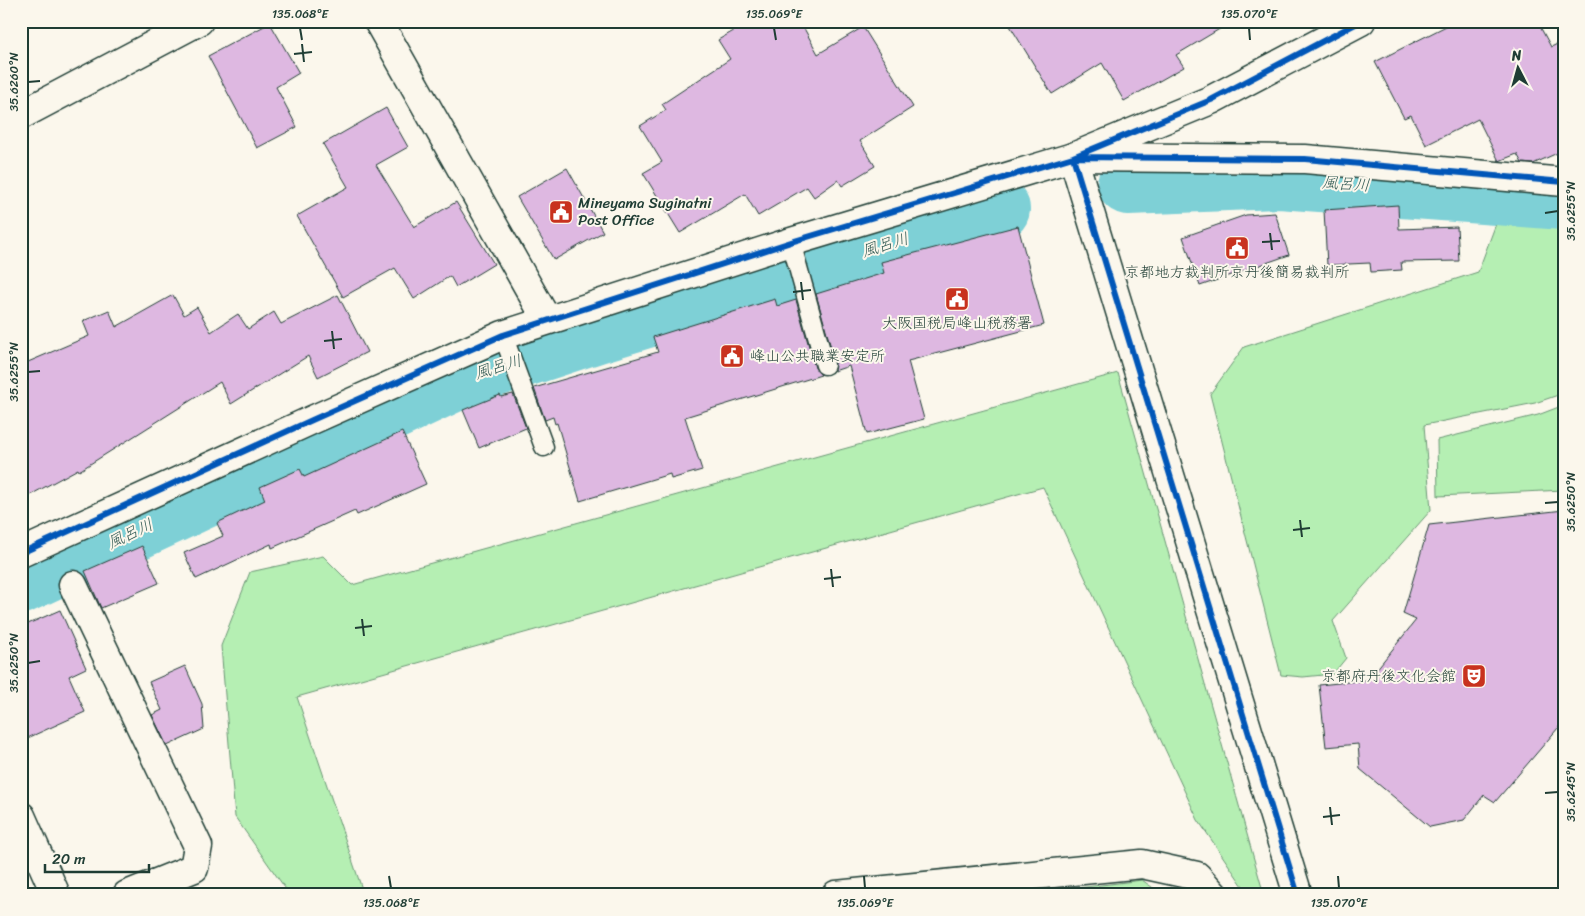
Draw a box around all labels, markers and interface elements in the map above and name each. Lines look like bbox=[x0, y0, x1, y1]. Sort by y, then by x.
text: 135.068°E bbox=[272, 3, 329, 25]
text: 135.069°E bbox=[746, 3, 803, 25]
text: 135.070°E bbox=[1221, 3, 1279, 25]
north arrow bbox=[1492, 42, 1542, 92]
text: N bbox=[1510, 43, 1523, 69]
text: 35.6260°N bbox=[3, 52, 25, 112]
water label: 風呂川 bbox=[1321, 167, 1371, 200]
text: 35.6255°N bbox=[1560, 181, 1582, 241]
place label: Mineyama Suginatni Post Office bbox=[578, 190, 712, 233]
public building icon: Mineyama Suginatni Post Office bbox=[548, 199, 574, 225]
water label: 風呂川 bbox=[858, 224, 912, 265]
public building icon: 京都地方裁判所京丹後簡易裁判所 bbox=[1224, 235, 1250, 261]
place label: 京都地方裁判所京丹後簡易裁判所 bbox=[1124, 259, 1350, 285]
public building icon: 大阪国税局峰山税務署 bbox=[944, 286, 970, 312]
place label: 大阪国税局峰山税務署 bbox=[882, 310, 1032, 336]
text: 35.6255°N bbox=[3, 342, 25, 402]
public building icon: 峰山公共職業安定所 bbox=[719, 343, 745, 369]
place label: 峰山公共職業安定所 bbox=[750, 343, 885, 369]
water label: 風呂川 bbox=[471, 346, 525, 387]
text: 35.6250°N bbox=[1560, 471, 1582, 532]
water label: 風呂川 bbox=[102, 510, 158, 557]
text: 35.6250°N bbox=[3, 632, 25, 693]
place label: 京都府丹後文化会館 bbox=[1321, 663, 1456, 689]
theatre icon: 京都府丹後文化会館 bbox=[1461, 663, 1487, 689]
text: 35.6245°N bbox=[1560, 762, 1582, 822]
scale bar bbox=[45, 841, 149, 873]
text: 20 m bbox=[52, 846, 86, 872]
text: 135.068°E bbox=[363, 892, 420, 914]
text: 135.069°E bbox=[837, 892, 894, 914]
text: 135.070°E bbox=[1311, 892, 1369, 914]

